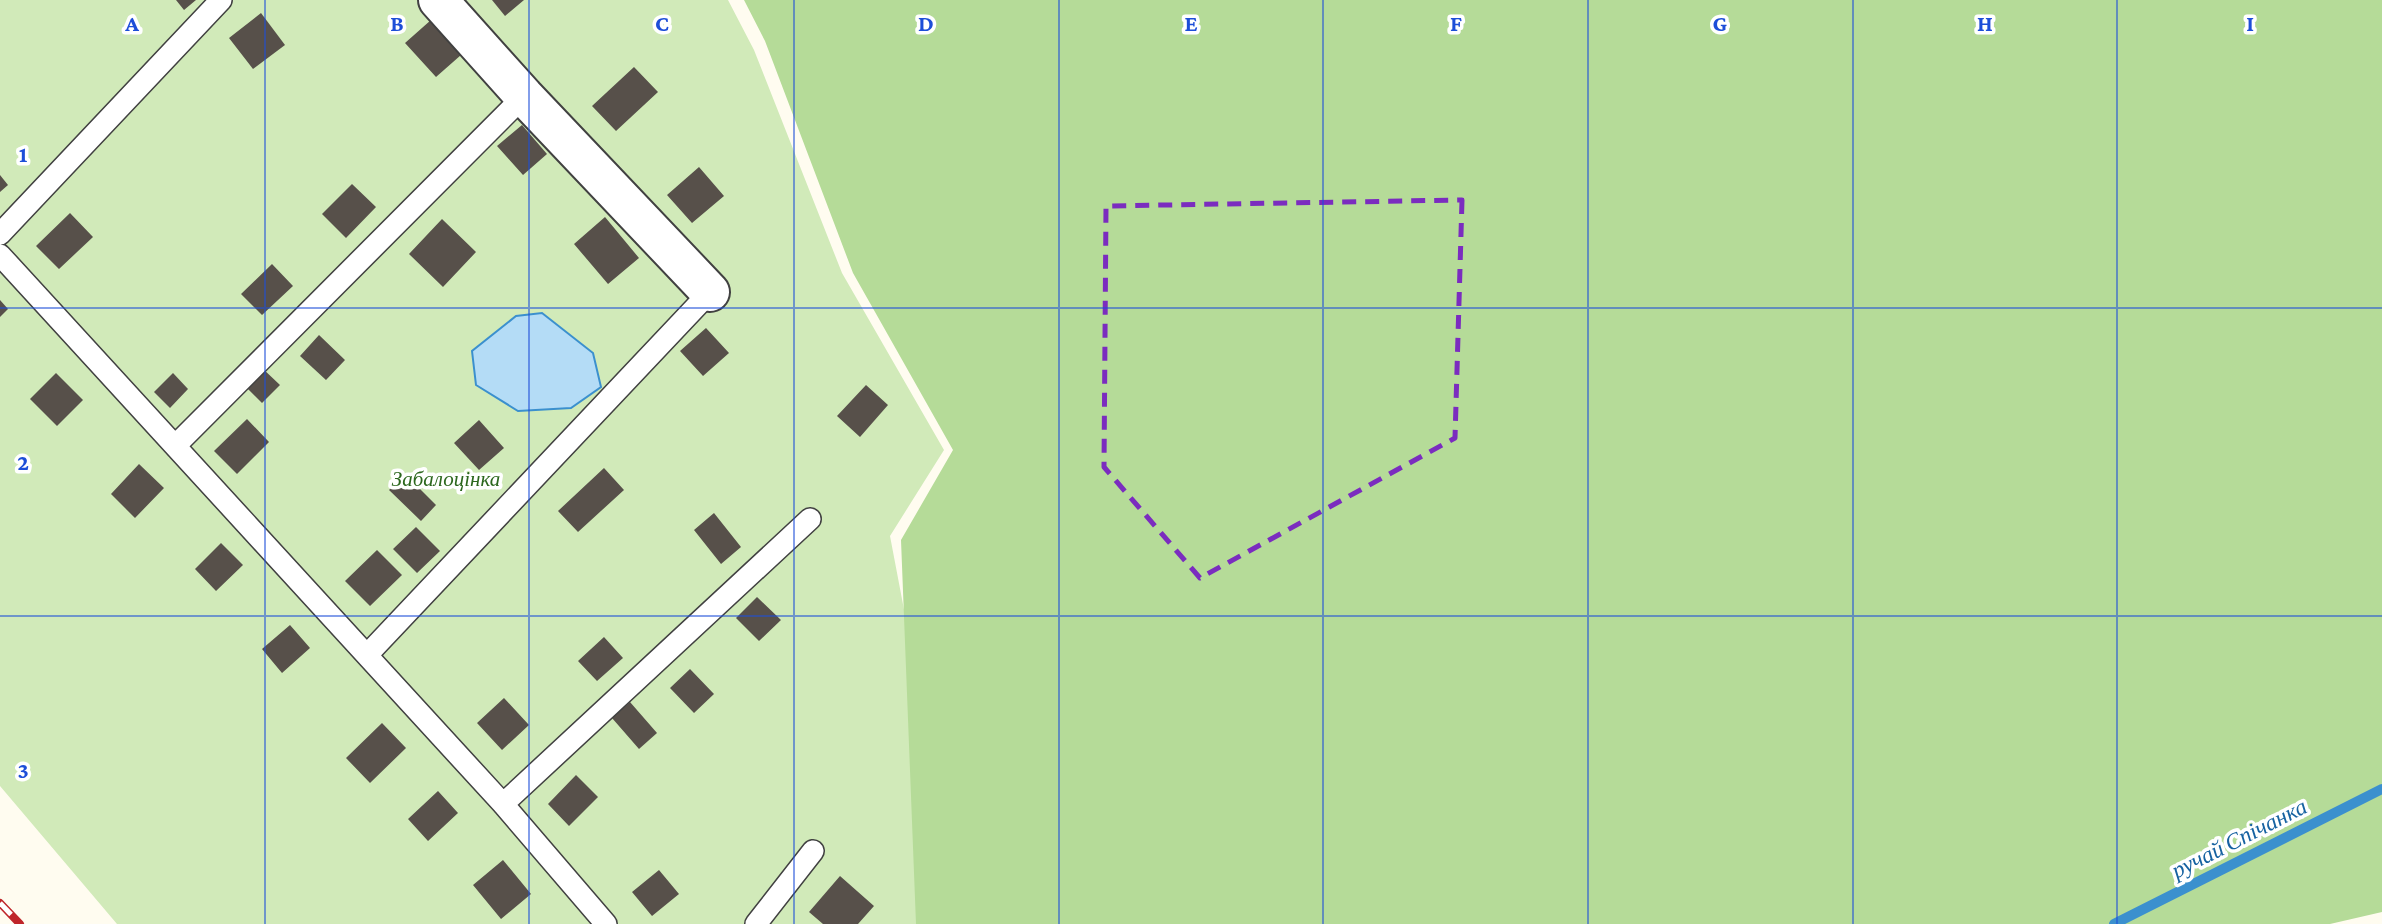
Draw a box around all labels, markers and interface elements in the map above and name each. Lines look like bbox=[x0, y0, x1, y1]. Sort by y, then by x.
text: A bbox=[124, 10, 139, 36]
text: B bbox=[390, 10, 404, 36]
text: C bbox=[655, 10, 669, 36]
text: D bbox=[918, 10, 934, 36]
text: E bbox=[1184, 10, 1198, 36]
text: F bbox=[1450, 10, 1462, 36]
text: G bbox=[1713, 10, 1728, 36]
text: H bbox=[1977, 10, 1993, 36]
text: I bbox=[2246, 10, 2254, 36]
text: 1 bbox=[19, 141, 28, 167]
text: 2 bbox=[17, 449, 29, 475]
park label: Забалоцінка bbox=[392, 467, 500, 491]
text: 3 bbox=[17, 757, 29, 783]
water label: ручай Спічанка bbox=[2165, 793, 2311, 884]

